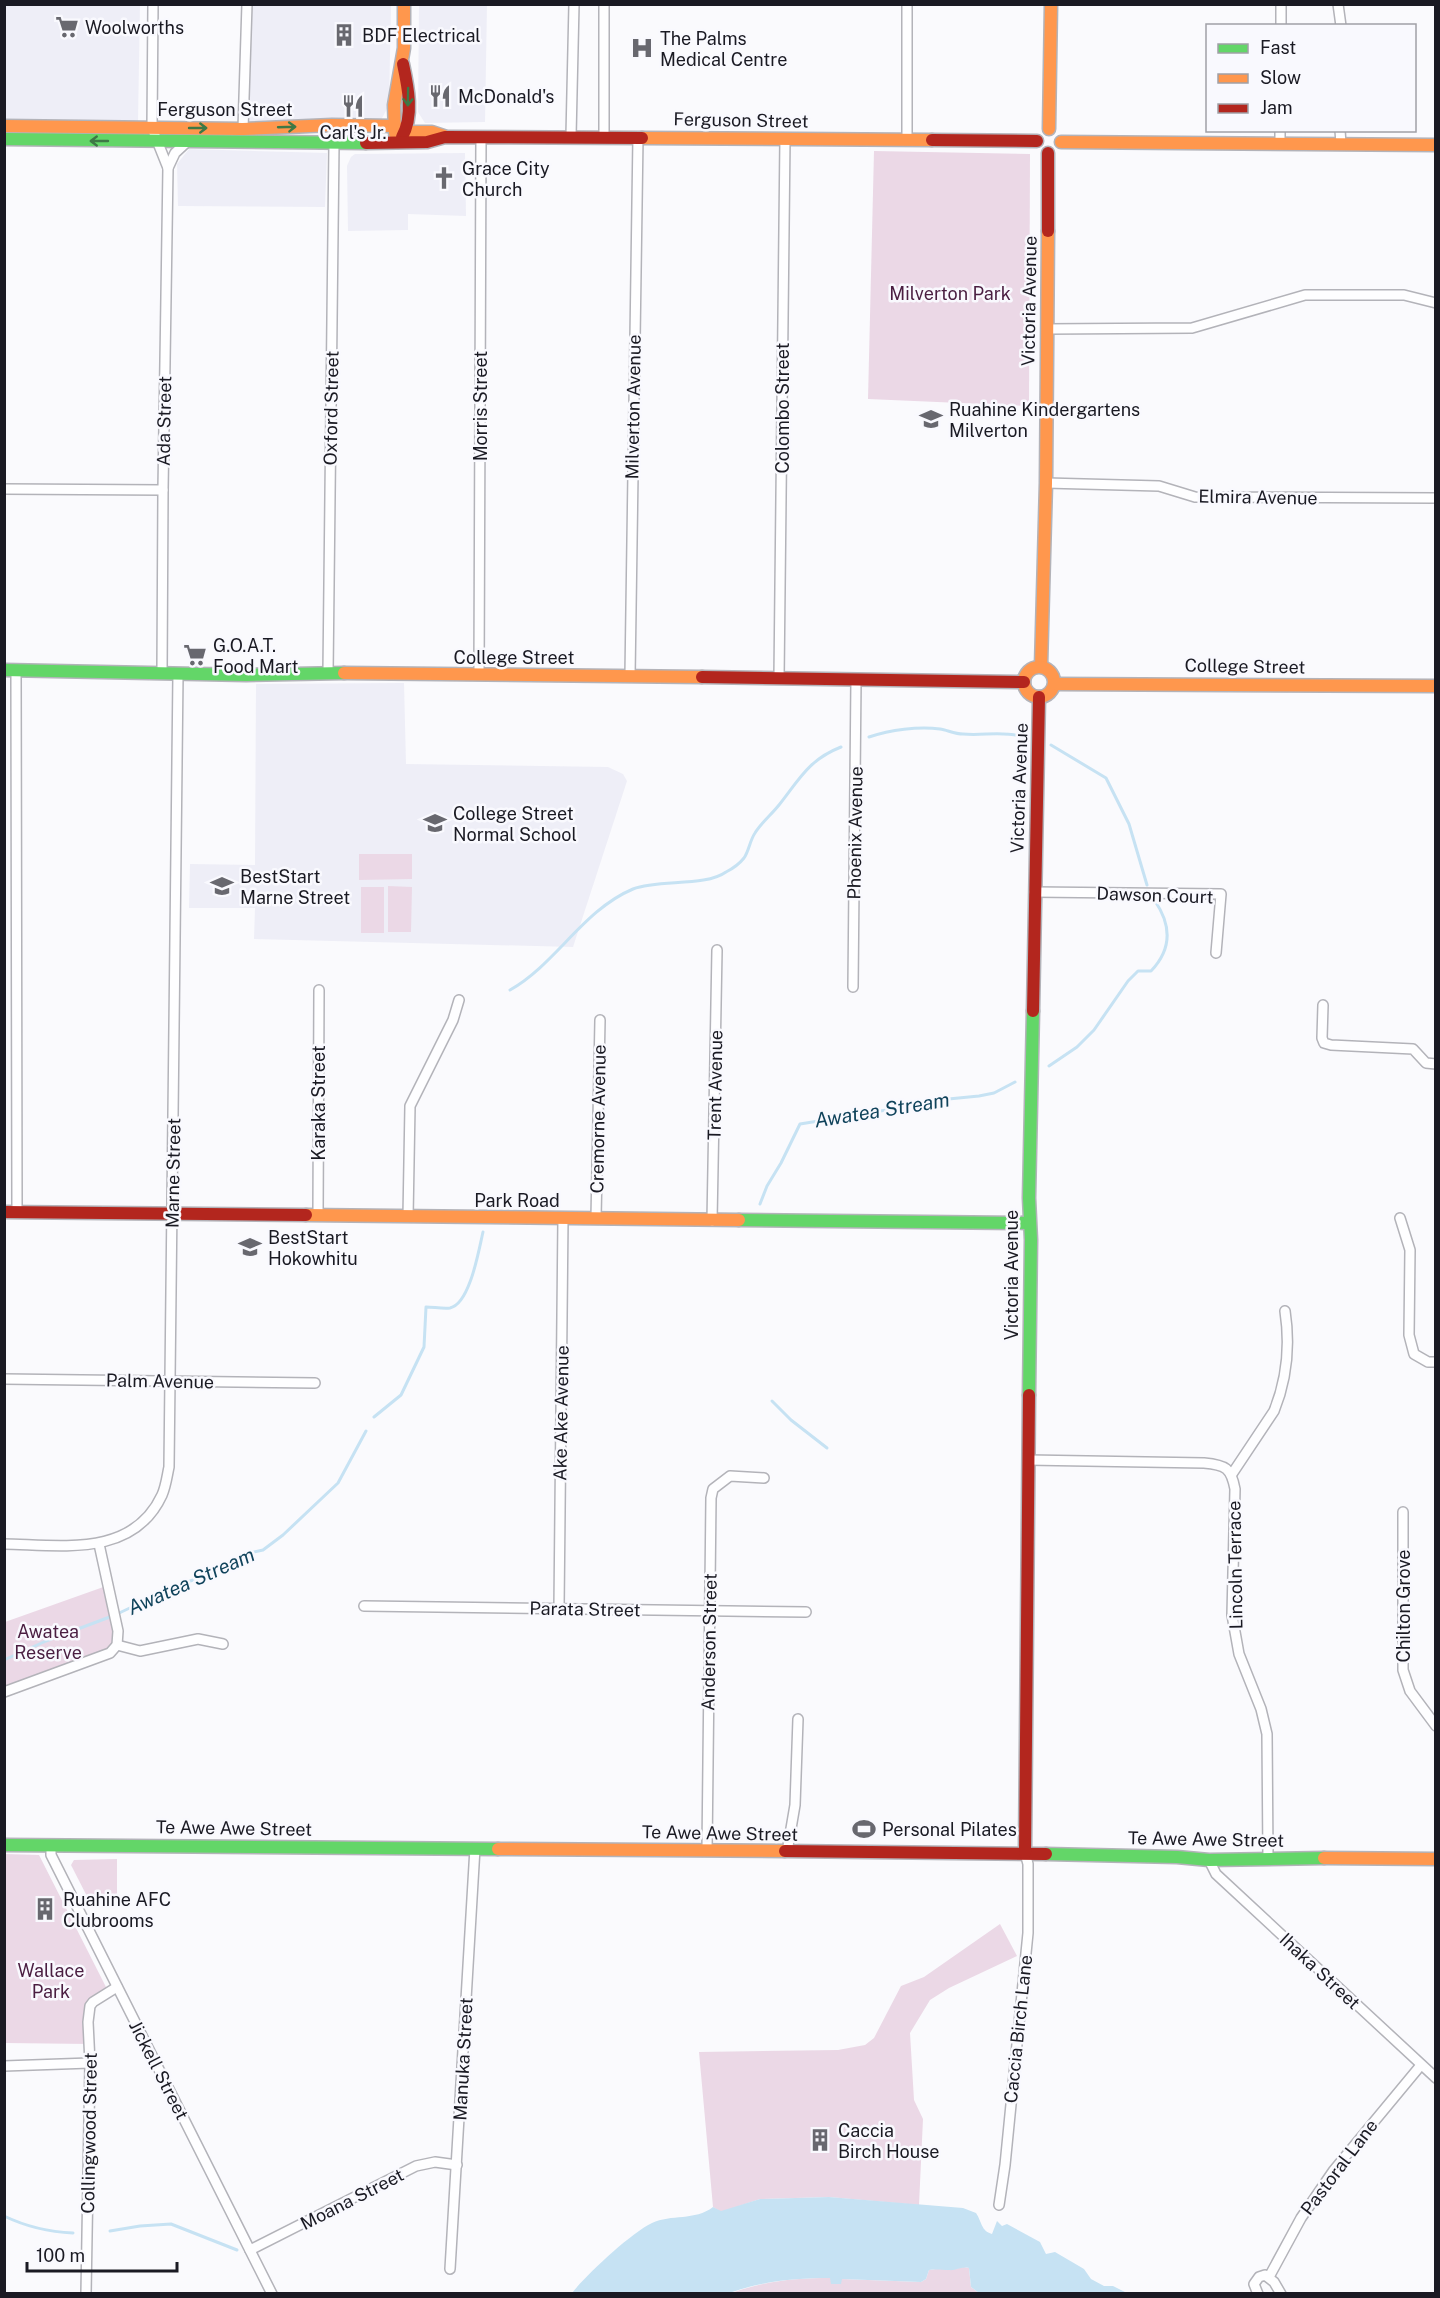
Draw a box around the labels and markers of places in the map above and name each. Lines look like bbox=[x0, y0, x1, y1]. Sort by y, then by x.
supermarket icon: Woolworths bbox=[54, 14, 80, 40]
place label: Woolworths bbox=[85, 17, 184, 38]
building icon: BDF Electrical bbox=[331, 22, 357, 48]
place label: BDF Electrical bbox=[362, 25, 481, 46]
place label: The Palms Medical Centre bbox=[660, 28, 787, 70]
hospital icon: The Palms Medical Centre bbox=[629, 35, 655, 61]
restaurant icon: McDonald's bbox=[427, 83, 453, 109]
place label: McDonald's bbox=[458, 86, 554, 107]
restaurant icon: Carl's Jr. bbox=[340, 93, 366, 119]
place label: Carl's Jr. bbox=[319, 122, 387, 143]
place label: Grace City Church bbox=[462, 158, 550, 200]
church icon: Grace City Church bbox=[431, 165, 457, 191]
place label: Ruahine Kindergartens Milverton bbox=[949, 399, 1140, 441]
school or university icon: Ruahine Kindergartens Milverton bbox=[918, 406, 944, 432]
place label: G.O.A.T. Food Mart bbox=[213, 635, 299, 677]
supermarket icon: G.O.A.T. Food Mart bbox=[182, 642, 208, 668]
place label: College Street Normal School bbox=[453, 803, 577, 845]
school or university icon: College Street Normal School bbox=[422, 810, 448, 836]
place label: BestStart Marne Street bbox=[240, 866, 350, 908]
school or university icon: BestStart Marne Street bbox=[209, 873, 235, 899]
place label: BestStart Hokowhitu bbox=[268, 1227, 358, 1269]
school or university icon: BestStart Hokowhitu bbox=[237, 1234, 263, 1260]
sports icon: Personal Pilates bbox=[851, 1816, 877, 1842]
place label: Personal Pilates bbox=[882, 1819, 1017, 1840]
place label: Ruahine AFC Clubrooms bbox=[63, 1889, 171, 1931]
building icon: Ruahine AFC Clubrooms bbox=[32, 1896, 58, 1922]
place label: Caccia Birch House bbox=[838, 2120, 940, 2162]
building icon: Caccia Birch House bbox=[807, 2127, 833, 2153]

